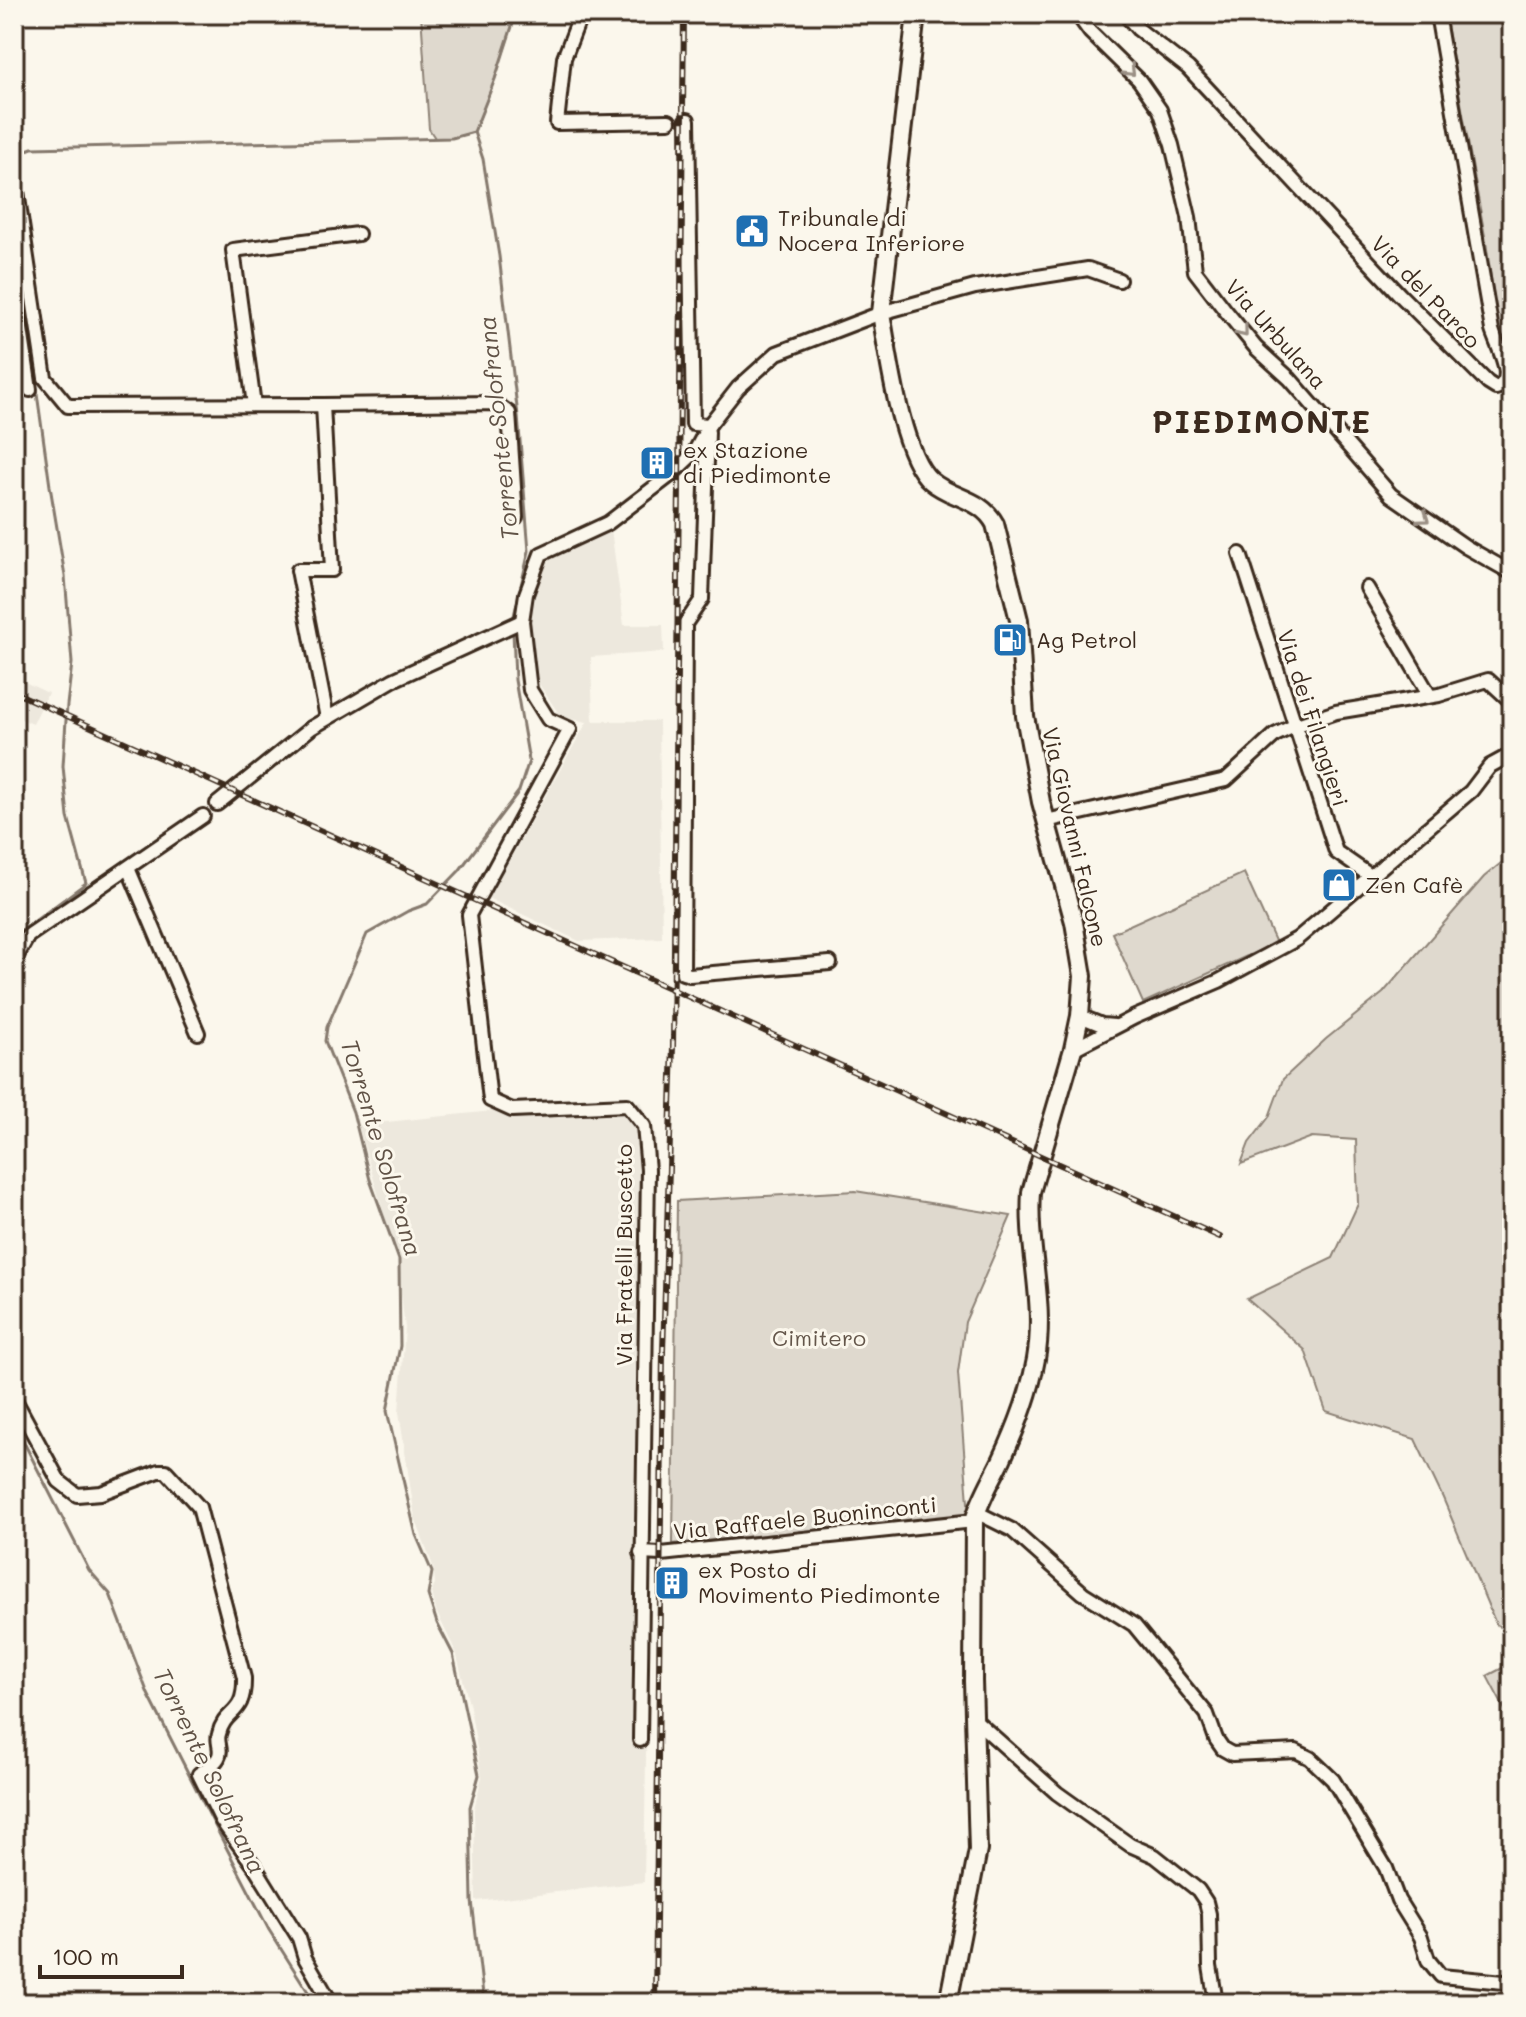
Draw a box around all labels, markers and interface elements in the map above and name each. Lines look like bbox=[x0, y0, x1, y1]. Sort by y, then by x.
one-way arrow bbox=[1121, 62, 1135, 76]
place label: Tribunale di Nocera Inferiore bbox=[778, 203, 965, 257]
public building icon: Tribunale di Nocera Inferiore bbox=[733, 212, 771, 250]
street label: Via del Parco bbox=[1365, 229, 1487, 354]
street label: Via Urbulana bbox=[1219, 272, 1333, 395]
water label: Torrente Solofrana bbox=[470, 314, 525, 542]
one-way arrow bbox=[1233, 323, 1248, 338]
district label: PIEDIMONTE bbox=[1152, 401, 1372, 441]
place label: ex Stazione di Piedimonte bbox=[683, 435, 831, 489]
building icon: ex Stazione di Piedimonte bbox=[638, 444, 676, 482]
one-way arrow bbox=[1415, 508, 1429, 523]
fuel station icon: Ag Petrol bbox=[991, 621, 1029, 659]
place label: Ag Petrol bbox=[1036, 625, 1137, 654]
street label: Via dei Filangieri bbox=[1271, 626, 1356, 810]
street label: Via Giovanni Falcone bbox=[1036, 724, 1115, 950]
shop icon: Zen Cafè bbox=[1320, 866, 1358, 904]
place label: Zen Cafè bbox=[1365, 870, 1463, 899]
water label: Torrente Solofrana bbox=[335, 1035, 430, 1260]
street label: Via Fratelli Buscetto bbox=[609, 1144, 638, 1366]
park label: Cimitero bbox=[772, 1323, 866, 1352]
street label: Via Raffaele Buoninconti bbox=[672, 1489, 938, 1546]
place label: ex Posto di Movimento Piedimonte bbox=[698, 1555, 941, 1609]
building icon: ex Posto di Movimento Piedimonte bbox=[653, 1564, 691, 1602]
water label: Torrente Solofrana bbox=[147, 1662, 274, 1878]
scale bar bbox=[40, 1929, 182, 1979]
text: 100 m bbox=[52, 1940, 119, 1971]

